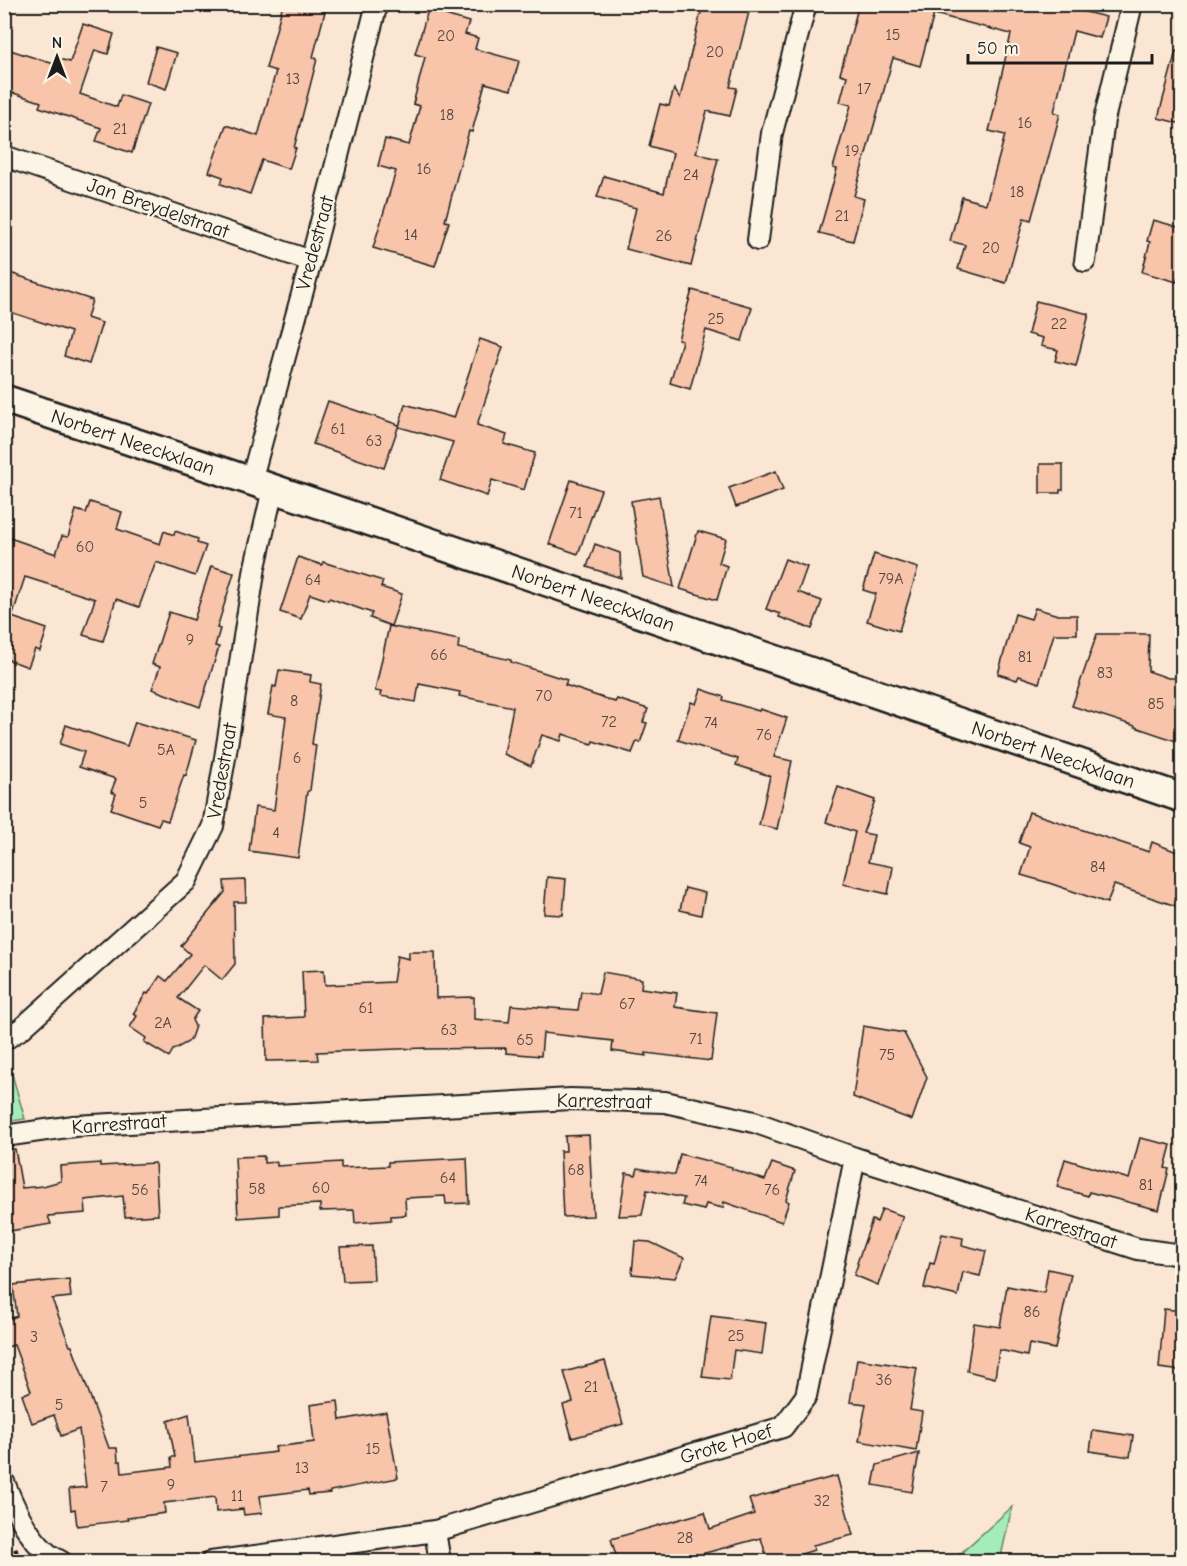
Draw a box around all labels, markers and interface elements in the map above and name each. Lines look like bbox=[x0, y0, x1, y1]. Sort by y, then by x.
house number: 15 bbox=[885, 26, 901, 44]
north arrow bbox=[27, 27, 87, 87]
house number: 20 bbox=[437, 27, 455, 45]
scale bar bbox=[968, 27, 1152, 65]
text: N bbox=[52, 34, 62, 52]
text: 50 m bbox=[977, 38, 1019, 59]
house number: 20 bbox=[706, 43, 724, 61]
house number: 13 bbox=[286, 70, 300, 88]
house number: 17 bbox=[857, 80, 871, 98]
house number: 18 bbox=[440, 106, 454, 124]
house number: 16 bbox=[1017, 114, 1033, 132]
house number: 21 bbox=[113, 120, 127, 138]
house number: 19 bbox=[845, 142, 859, 160]
house number: 16 bbox=[416, 160, 432, 178]
house number: 24 bbox=[683, 166, 699, 184]
street label: Jan Breydelstraat bbox=[84, 173, 233, 244]
house number: 18 bbox=[1010, 183, 1024, 201]
street label: Vredestraat bbox=[291, 192, 339, 293]
house number: 21 bbox=[835, 207, 849, 225]
house number: 14 bbox=[404, 226, 418, 244]
house number: 26 bbox=[655, 227, 673, 245]
house number: 20 bbox=[982, 239, 1000, 257]
house number: 25 bbox=[707, 310, 725, 328]
house number: 22 bbox=[1051, 315, 1067, 333]
street label: Norbert Neeckxlaan bbox=[48, 404, 218, 480]
house number: 61 bbox=[330, 420, 346, 438]
house number: 63 bbox=[366, 432, 382, 450]
house number: 71 bbox=[569, 504, 583, 522]
house number: 60 bbox=[76, 538, 94, 556]
street label: Norbert Neeckxlaan bbox=[509, 559, 678, 636]
house number: 79A bbox=[878, 570, 904, 588]
house number: 64 bbox=[305, 571, 321, 589]
house number: 9 bbox=[186, 631, 194, 649]
house number: 66 bbox=[430, 646, 448, 664]
house number: 81 bbox=[1018, 648, 1032, 666]
house number: 83 bbox=[1097, 664, 1113, 682]
house number: 70 bbox=[535, 687, 553, 705]
house number: 8 bbox=[290, 692, 298, 710]
house number: 85 bbox=[1148, 695, 1164, 713]
house number: 72 bbox=[601, 713, 617, 731]
house number: 74 bbox=[704, 714, 718, 732]
street label: Norbert Neeckxlaan bbox=[969, 716, 1138, 793]
street label: Vredestraat bbox=[202, 720, 242, 821]
house number: 76 bbox=[756, 726, 772, 744]
house number: 5A bbox=[157, 741, 175, 759]
house number: 6 bbox=[293, 749, 301, 767]
house number: 5 bbox=[139, 794, 147, 812]
house number: 4 bbox=[272, 824, 280, 842]
house number: 84 bbox=[1090, 858, 1106, 876]
house number: 67 bbox=[619, 995, 636, 1013]
house number: 61 bbox=[358, 999, 374, 1017]
house number: 2A bbox=[154, 1014, 172, 1032]
house number: 63 bbox=[441, 1021, 457, 1039]
house number: 71 bbox=[689, 1030, 703, 1048]
house number: 65 bbox=[516, 1031, 534, 1049]
house number: 75 bbox=[879, 1046, 895, 1064]
street label: Karrestraat bbox=[556, 1089, 653, 1113]
street label: Karrestraat bbox=[71, 1109, 168, 1139]
house number: 68 bbox=[568, 1161, 584, 1179]
house number: 64 bbox=[440, 1169, 456, 1187]
house number: 74 bbox=[694, 1172, 708, 1190]
house number: 81 bbox=[1139, 1176, 1153, 1194]
house number: 60 bbox=[312, 1179, 330, 1197]
house number: 58 bbox=[249, 1180, 265, 1198]
house number: 56 bbox=[131, 1181, 149, 1199]
house number: 76 bbox=[764, 1181, 780, 1199]
street label: Karrestraat bbox=[1022, 1202, 1121, 1254]
house number: 86 bbox=[1024, 1303, 1040, 1321]
house number: 25 bbox=[727, 1327, 745, 1345]
house number: 3 bbox=[30, 1328, 38, 1346]
house number: 36 bbox=[876, 1371, 892, 1389]
house number: 21 bbox=[584, 1378, 598, 1396]
house number: 5 bbox=[55, 1396, 63, 1414]
street label: Grote Hoef bbox=[677, 1419, 776, 1469]
house number: 15 bbox=[365, 1440, 381, 1458]
house number: 13 bbox=[295, 1459, 309, 1477]
house number: 9 bbox=[167, 1476, 175, 1494]
house number: 7 bbox=[100, 1478, 108, 1496]
house number: 11 bbox=[231, 1487, 243, 1505]
house number: 32 bbox=[814, 1492, 830, 1510]
house number: 28 bbox=[677, 1529, 693, 1547]

